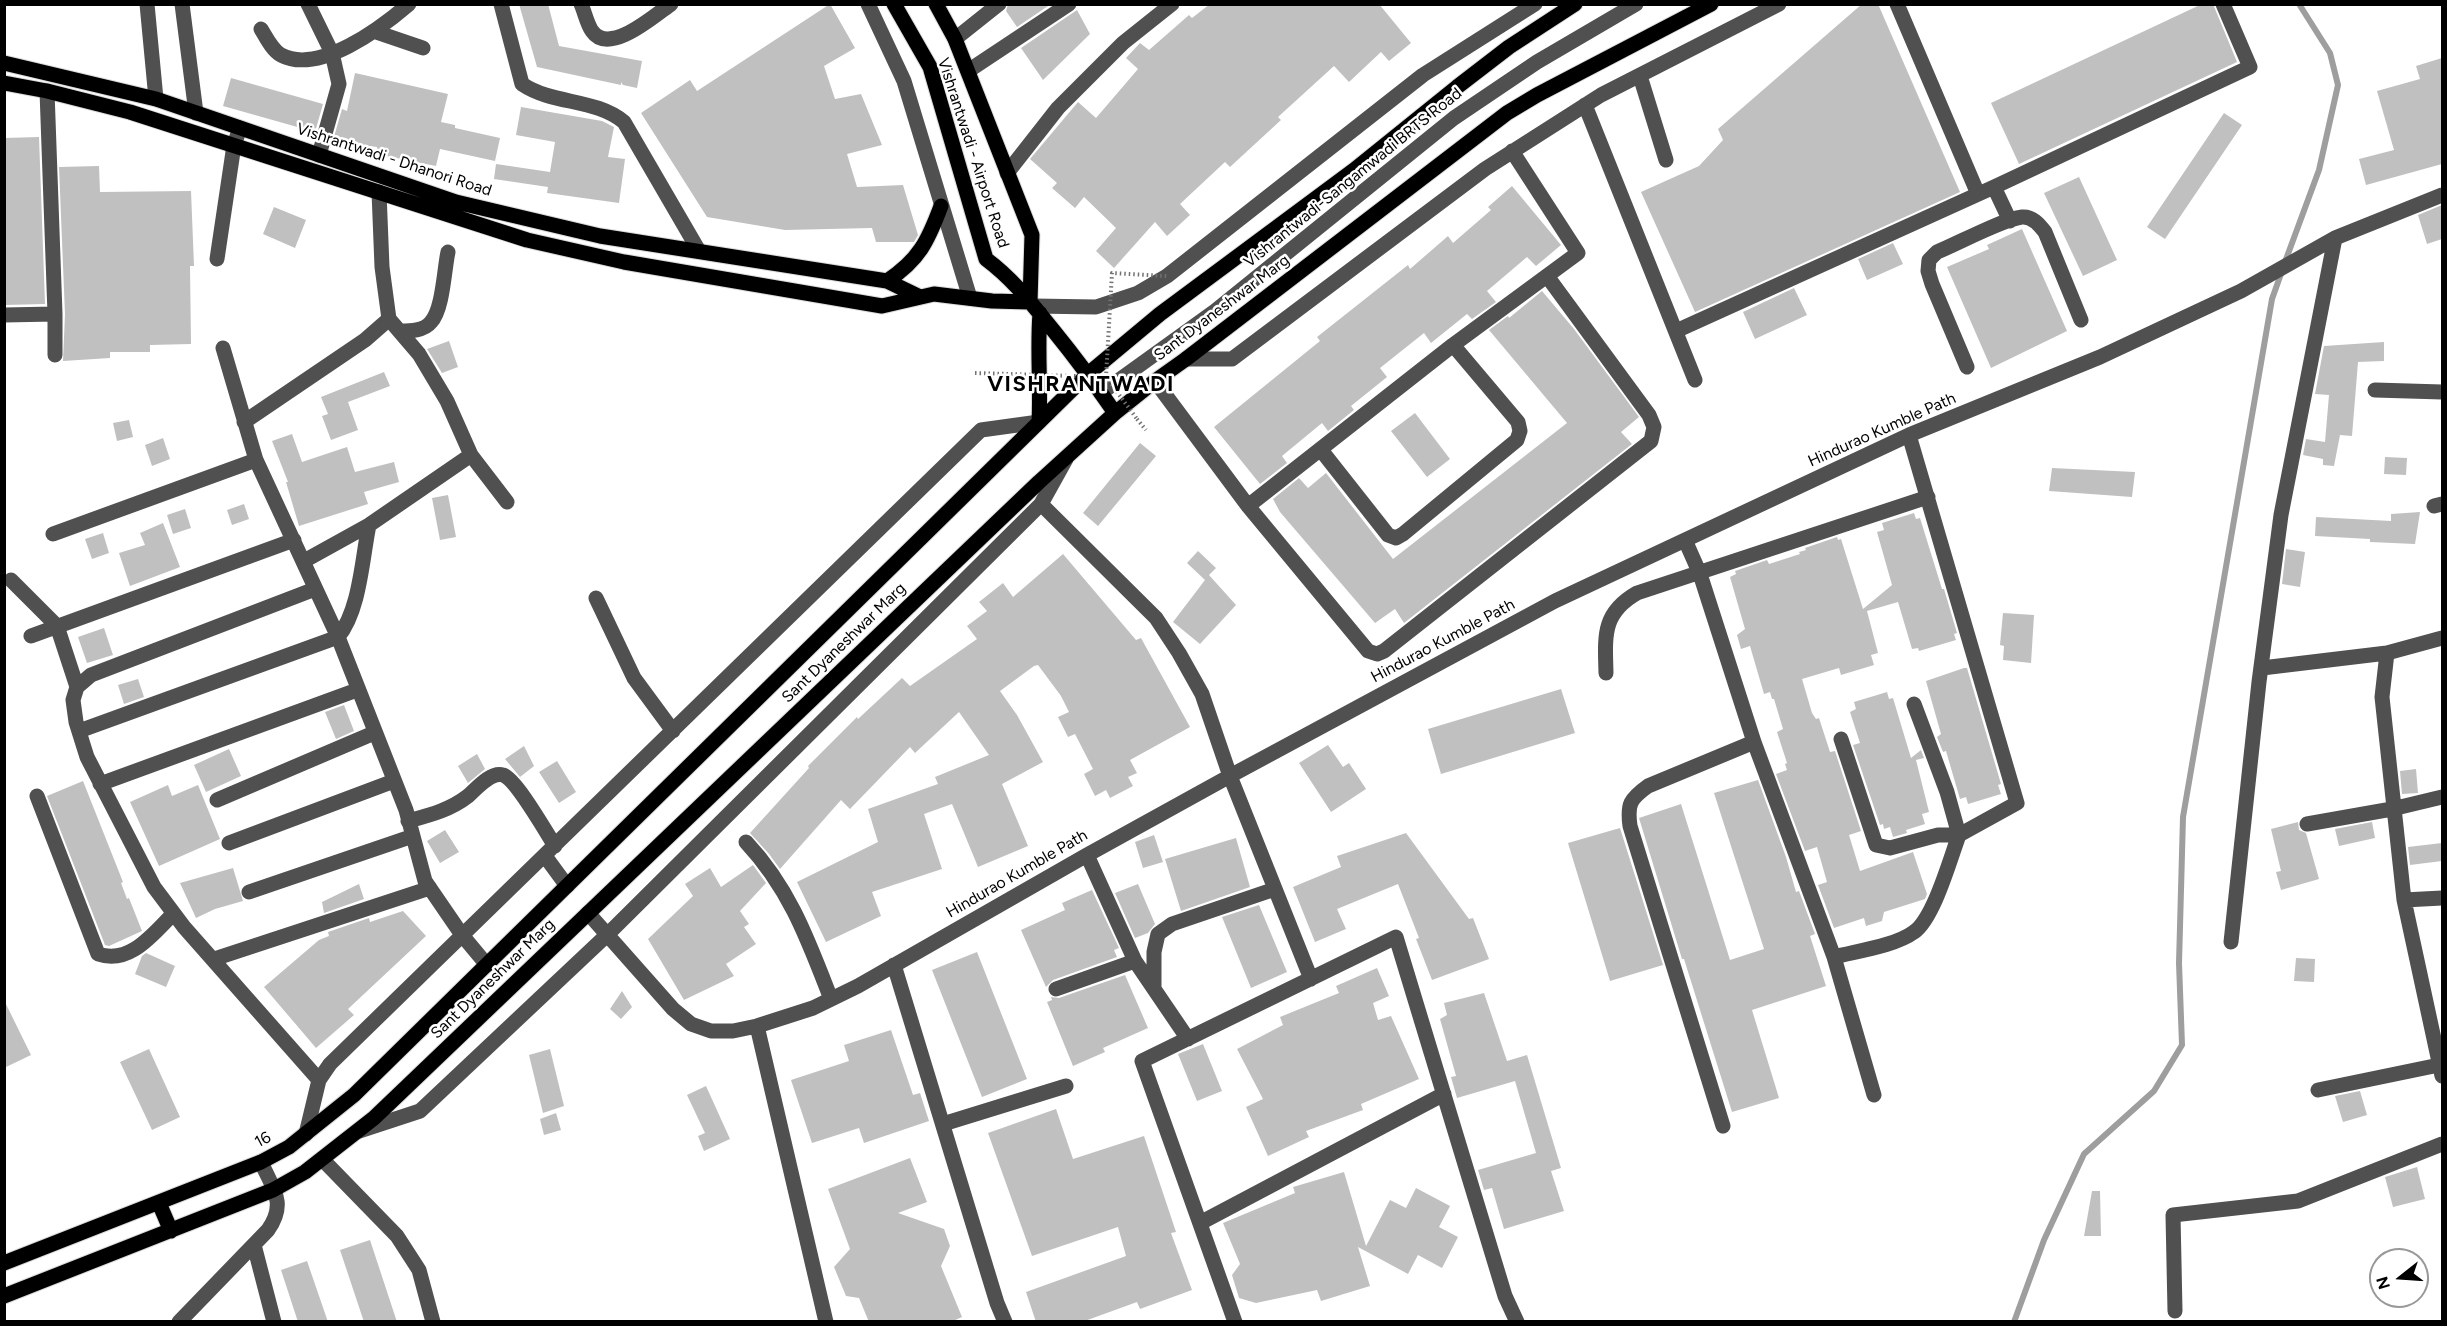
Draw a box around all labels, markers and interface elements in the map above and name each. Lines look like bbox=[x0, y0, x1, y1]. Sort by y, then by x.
street label: Vishrantwadi - Airport Road bbox=[933, 55, 1013, 251]
street label: Vishrantwadi-Sangamwadi BRTS Road bbox=[1240, 84, 1466, 272]
street label: Vishrantwadi - Dhanori Road bbox=[294, 119, 494, 201]
street label: Sant Dyaneshwar Marg bbox=[1150, 251, 1294, 365]
district label: VISHRANTWADI bbox=[987, 372, 1175, 398]
street label: Hindurao Kumble Path bbox=[1805, 389, 1959, 471]
street label: Sant Dyaneshwar Marg bbox=[778, 579, 910, 707]
street label: Hindurao Kumble Path bbox=[1368, 595, 1518, 687]
street label: Hindurao Kumble Path bbox=[943, 826, 1091, 922]
street label: Sant Dyaneshwar Marg bbox=[427, 915, 559, 1043]
street label: 16 bbox=[252, 1128, 274, 1152]
north arrow bbox=[2369, 1248, 2429, 1308]
text: N bbox=[2372, 1274, 2394, 1292]

